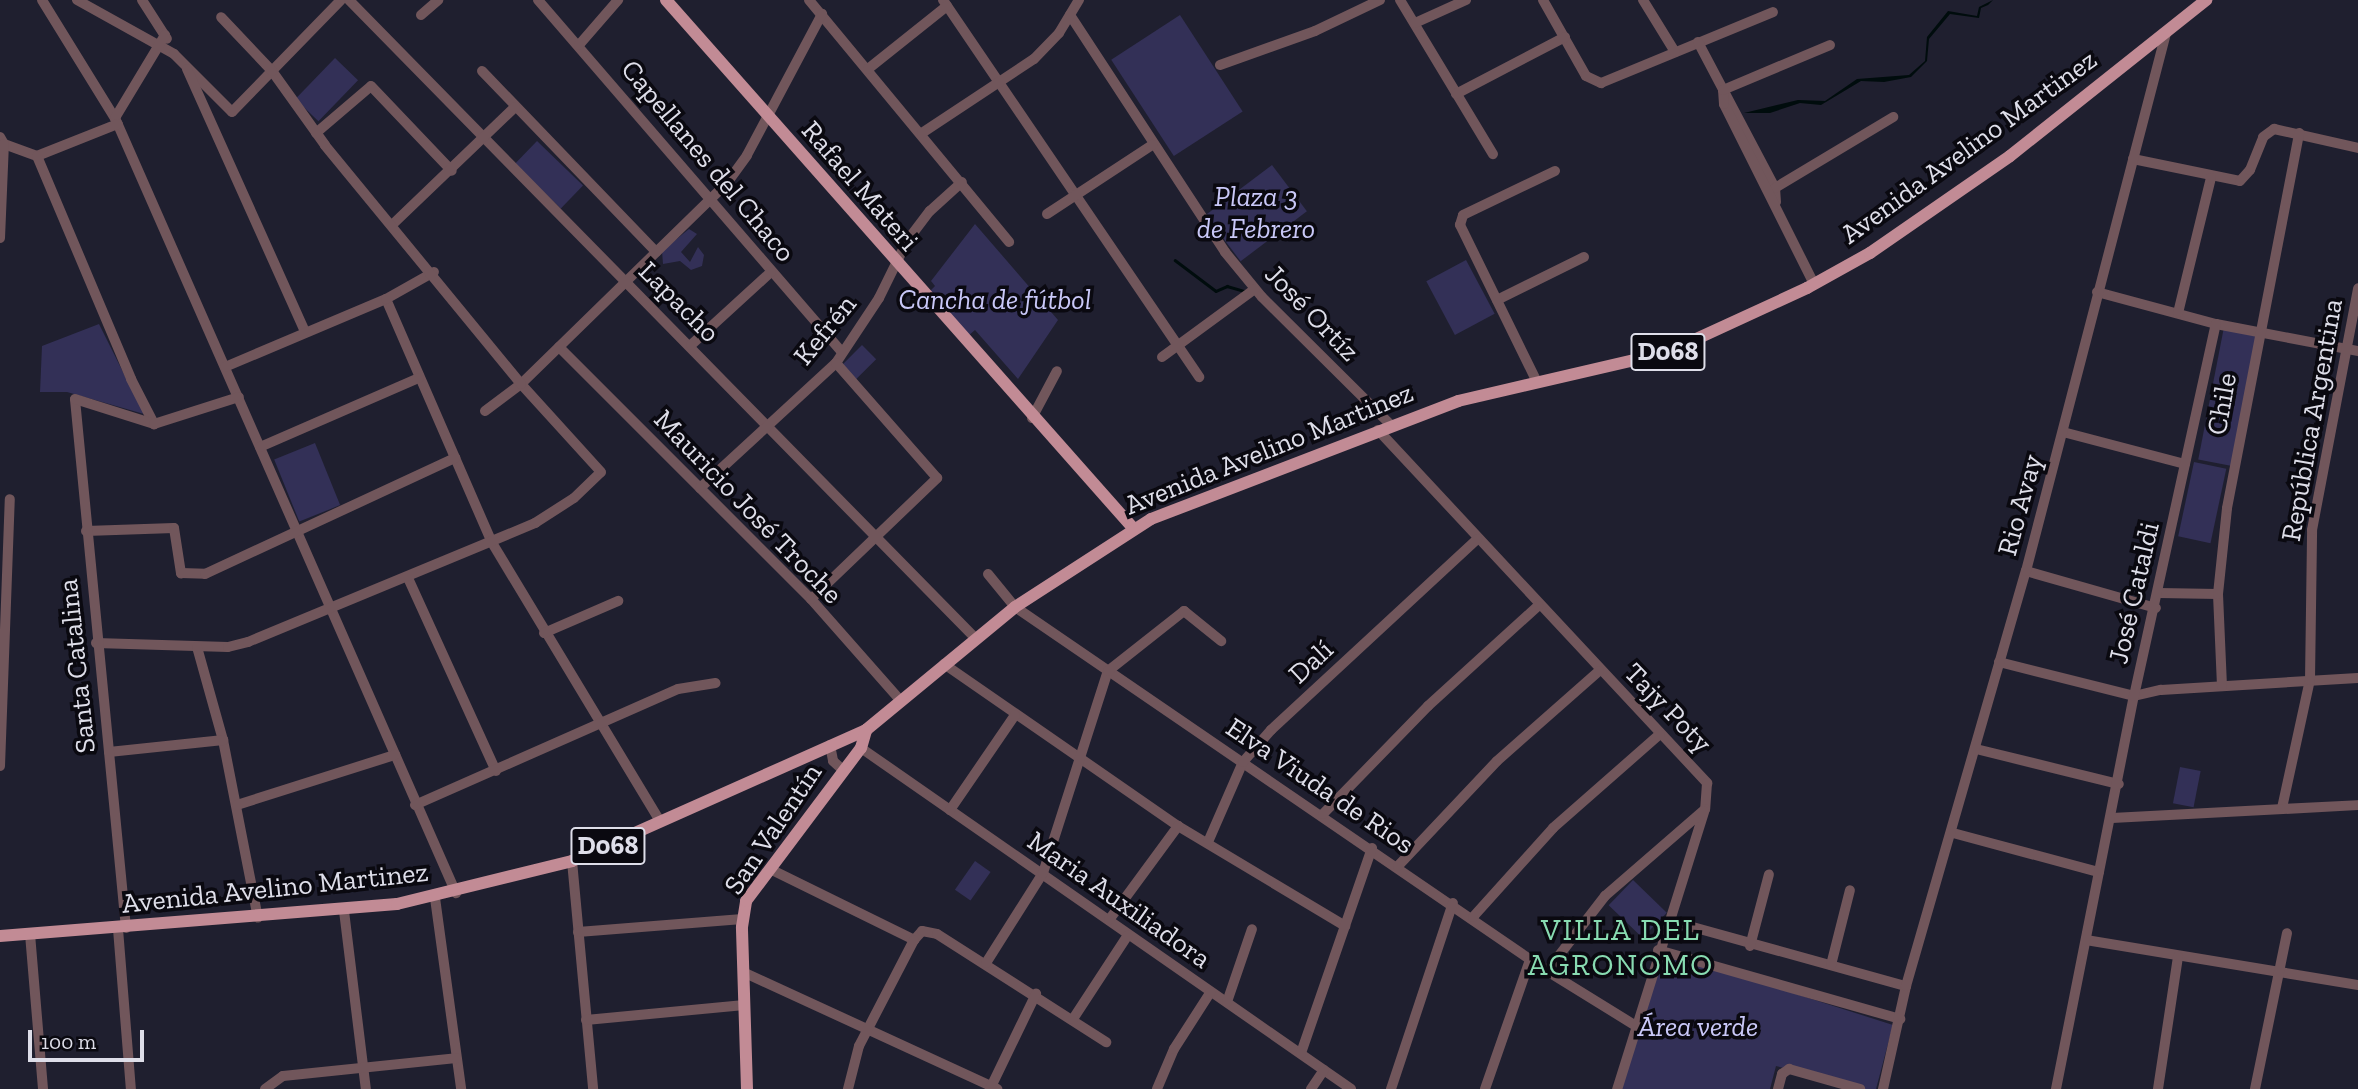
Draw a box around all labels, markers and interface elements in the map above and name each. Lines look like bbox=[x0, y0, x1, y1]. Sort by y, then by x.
street label: Avenida Avelino Martinez bbox=[1834, 43, 2104, 251]
street label: Capellanes del Chaco bbox=[614, 53, 802, 269]
street label: Rafael Materi bbox=[794, 114, 926, 258]
park label: Plaza 3 de Febrero bbox=[1197, 180, 1315, 246]
street label: Lapacho bbox=[632, 255, 726, 349]
street label: José Ortíz bbox=[1258, 258, 1366, 368]
park label: Cancha de fútbol bbox=[899, 283, 1091, 317]
street label: Kefrén bbox=[787, 288, 863, 372]
street label: República Argentina bbox=[2274, 296, 2350, 544]
road number: D068 bbox=[1630, 330, 1706, 374]
street label: Chile bbox=[2200, 370, 2244, 438]
street label: Avenida Avelino Martinez bbox=[1120, 376, 1418, 522]
street label: Mauricio José Troche bbox=[646, 403, 850, 611]
street label: Rio Avay bbox=[1990, 450, 2050, 560]
street label: José Cataldi bbox=[2101, 519, 2167, 667]
street label: Santa Catalina bbox=[51, 577, 103, 755]
street label: Dalí bbox=[1282, 633, 1340, 691]
street label: Tajy Poty bbox=[1617, 656, 1719, 760]
street label: Elva Viuda de Rios bbox=[1219, 710, 1421, 862]
street label: San Valentín bbox=[717, 757, 829, 901]
road number: D068 bbox=[570, 824, 646, 868]
street label: Maria Auxiliadora bbox=[1021, 824, 1217, 976]
street label: Avenida Avelino Martinez bbox=[120, 855, 430, 921]
district label: VILLA DEL AGRONOMO bbox=[1529, 912, 1713, 982]
park label: Área verde bbox=[1638, 1010, 1758, 1044]
scale bar bbox=[32, 1016, 147, 1060]
text: 100 m bbox=[41, 1029, 96, 1054]

